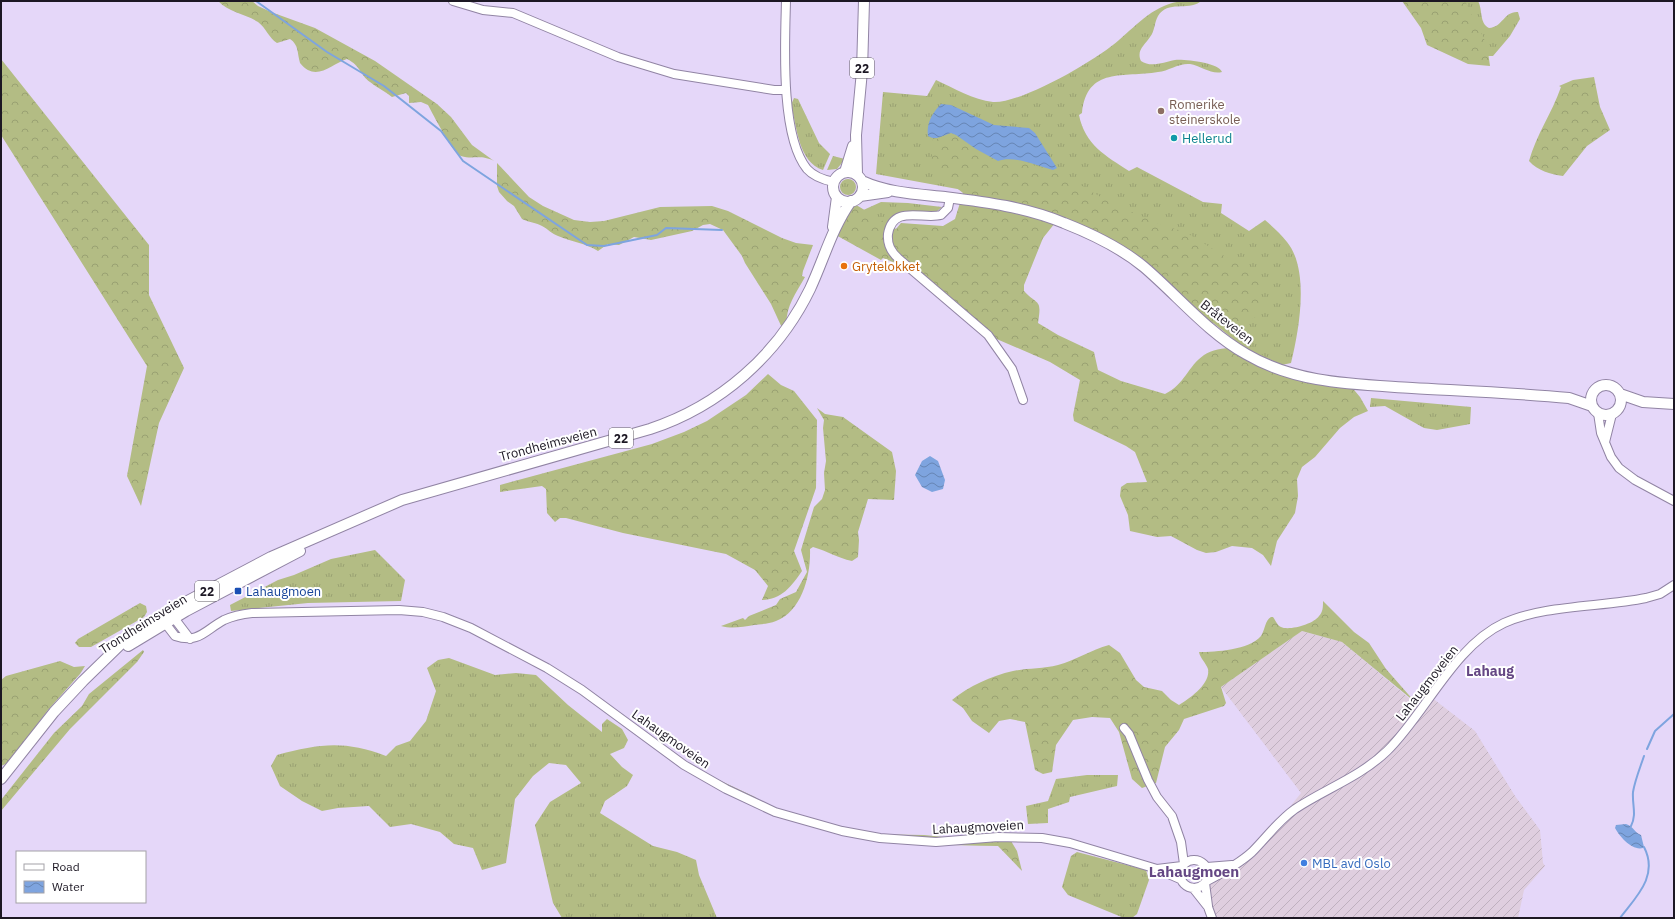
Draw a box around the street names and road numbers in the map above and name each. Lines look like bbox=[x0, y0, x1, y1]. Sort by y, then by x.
road number: 22 bbox=[850, 58, 874, 78]
street label: Bråteveien bbox=[1197, 296, 1257, 348]
street label: Trondheimsveien bbox=[497, 423, 599, 465]
road number: 22 bbox=[609, 428, 633, 448]
road number: 22 bbox=[195, 581, 219, 601]
street label: Trondheimsveien bbox=[96, 590, 190, 658]
street label: Lahaugmoveien bbox=[1392, 642, 1462, 724]
street label: Lahaugmoveien bbox=[629, 706, 713, 772]
street label: Lahaugmoveien bbox=[932, 816, 1024, 838]

